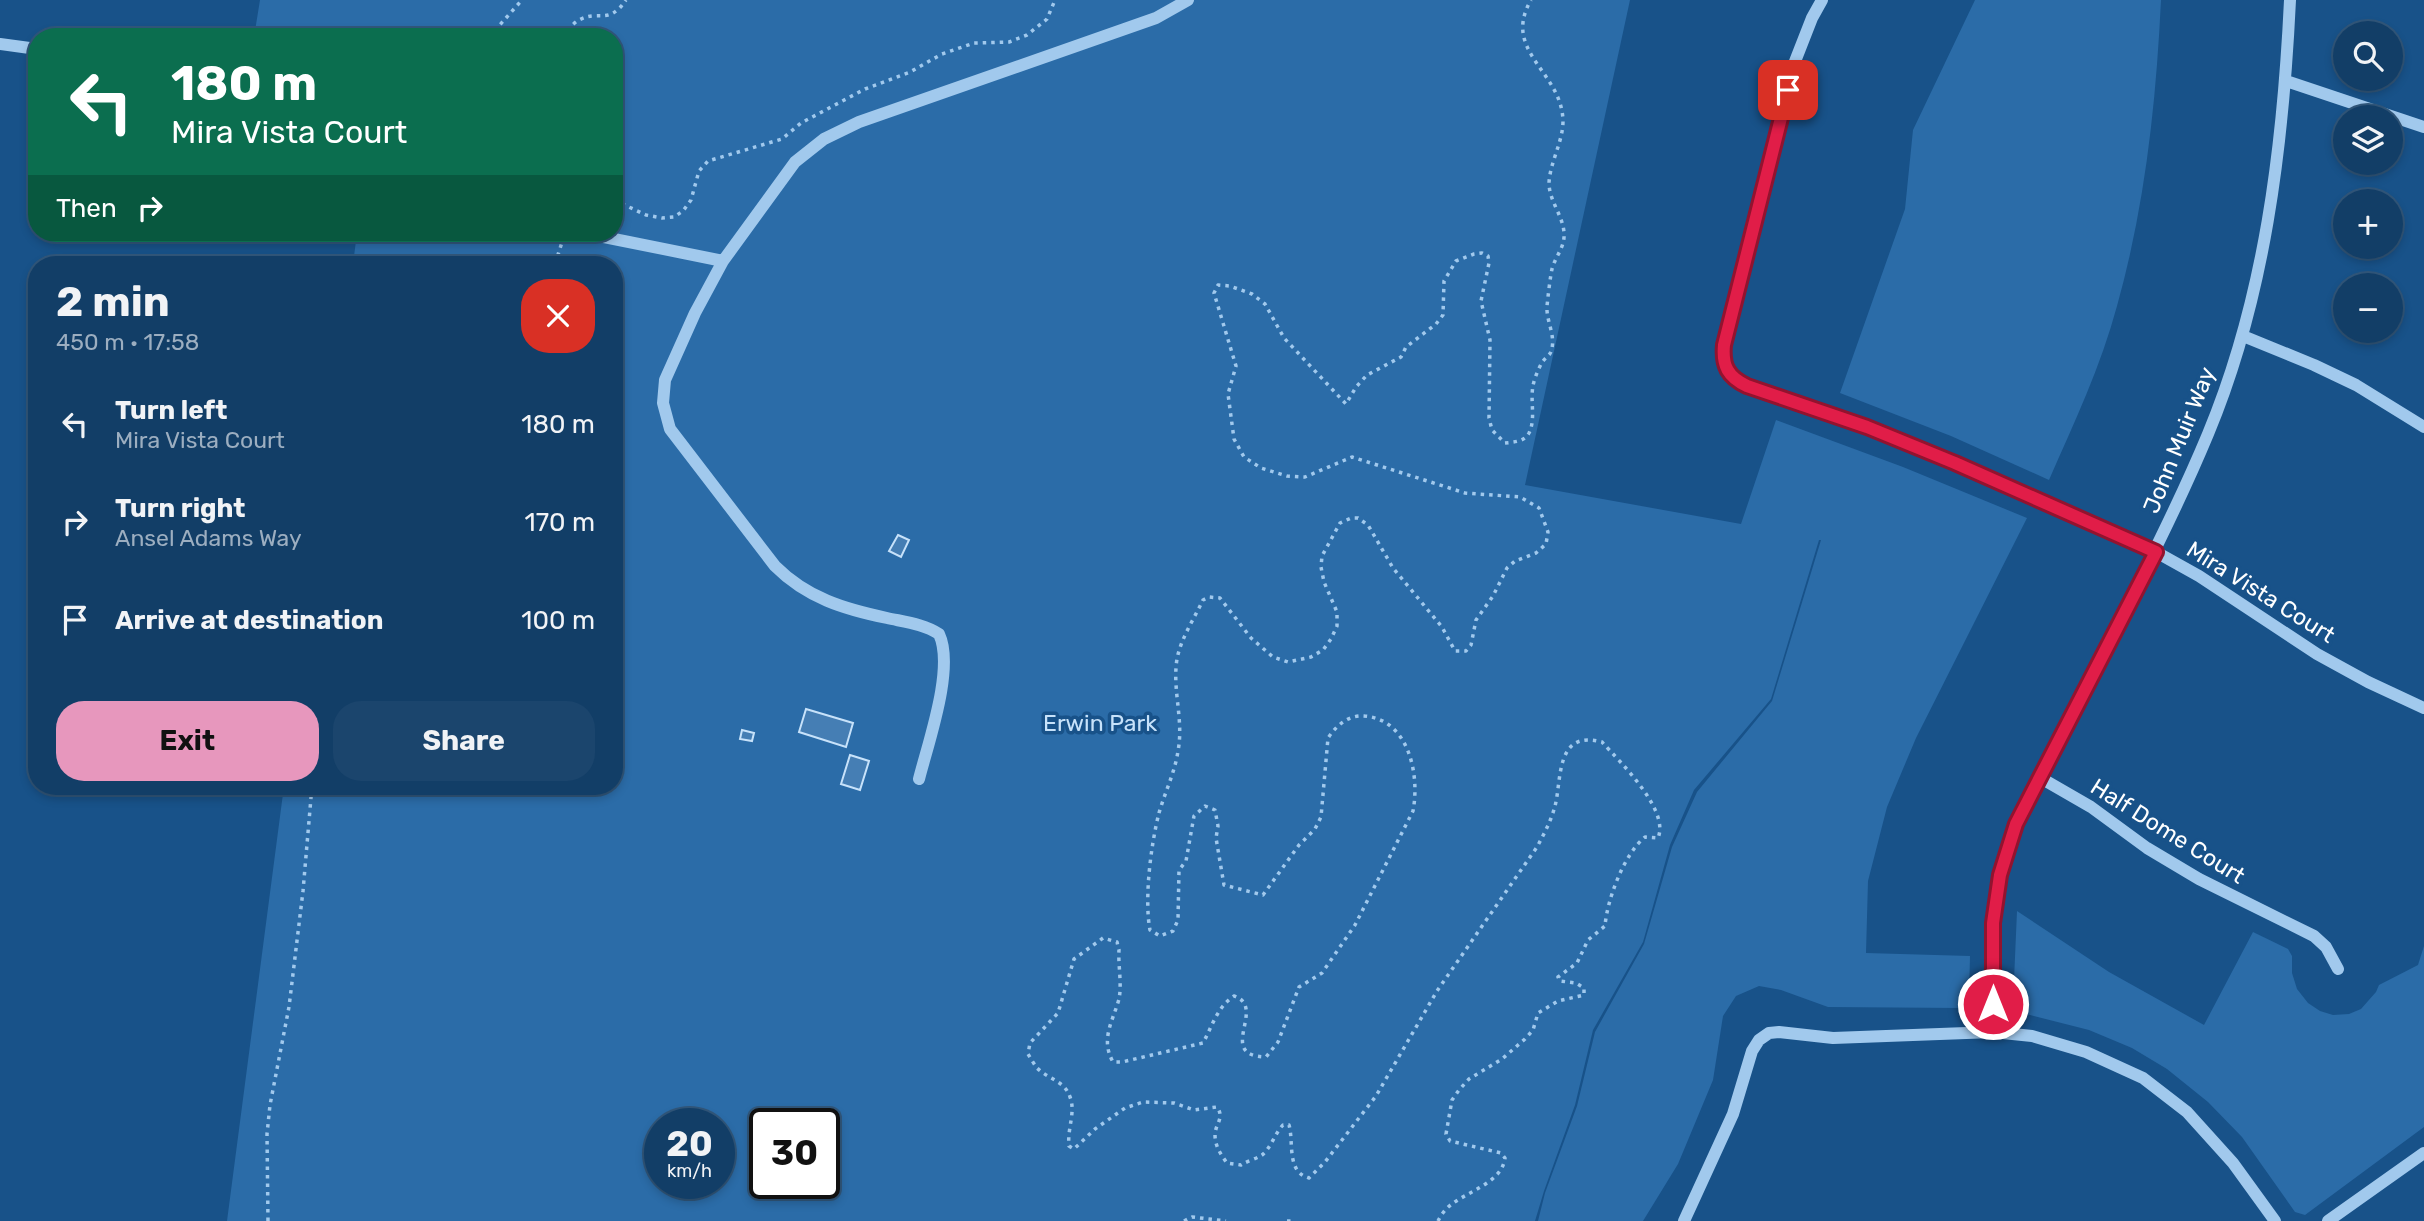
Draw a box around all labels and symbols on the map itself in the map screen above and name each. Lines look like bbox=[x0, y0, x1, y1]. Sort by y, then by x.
pin bbox=[1758, 60, 1818, 120]
street label: John Muir Way bbox=[2137, 362, 2221, 517]
street label: Mira Vista Court bbox=[2182, 535, 2340, 649]
park label: Erwin Park bbox=[1043, 709, 1157, 737]
street label: Half Dome Court bbox=[2086, 772, 2250, 890]
position arrow bbox=[1956, 967, 2030, 1041]
speed limit sign: 30 bbox=[749, 1108, 840, 1199]

